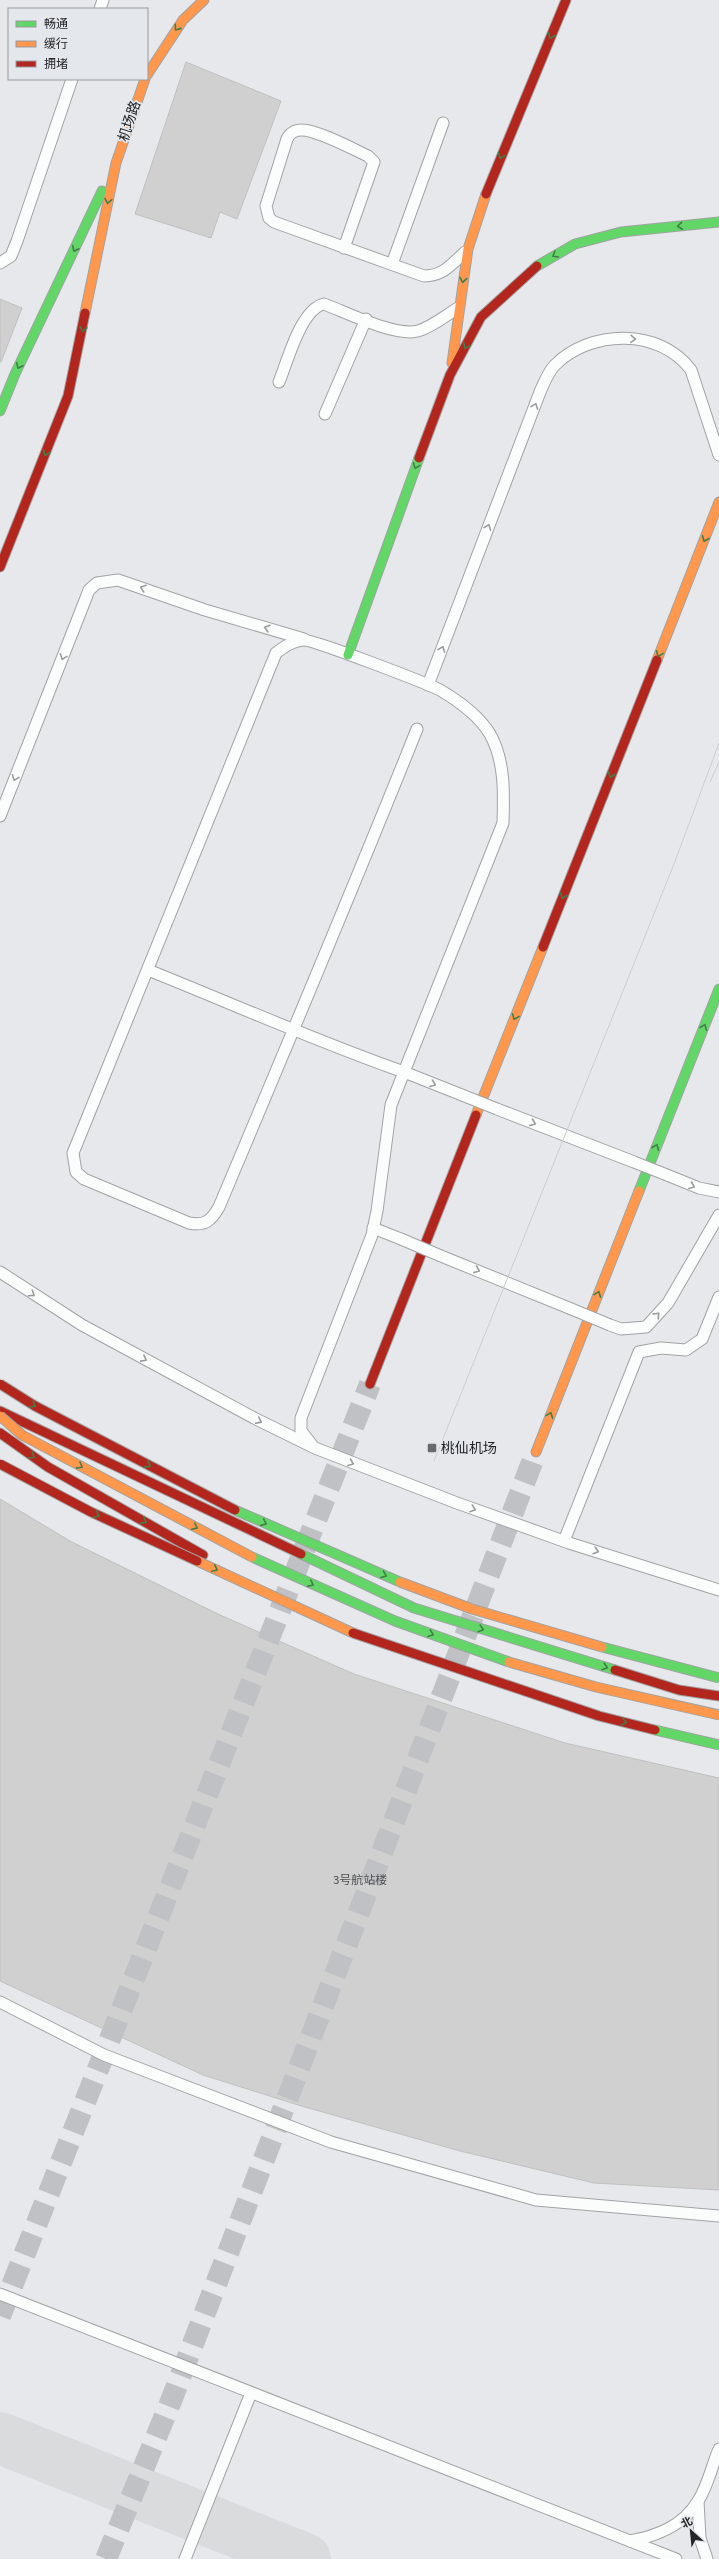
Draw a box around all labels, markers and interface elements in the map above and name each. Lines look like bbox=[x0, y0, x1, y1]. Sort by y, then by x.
legend bbox=[8, 8, 148, 80]
text: 畅通 bbox=[44, 17, 68, 31]
one-way arrow bbox=[174, 24, 182, 31]
one-way arrow bbox=[548, 32, 556, 40]
text: 缓行 bbox=[44, 37, 68, 51]
text: 拥堵 bbox=[44, 57, 68, 71]
street label: 机场路 bbox=[115, 99, 144, 144]
one-way arrow bbox=[498, 153, 506, 160]
one-way arrow bbox=[105, 198, 113, 205]
one-way arrow bbox=[677, 221, 683, 230]
one-way arrow bbox=[72, 244, 80, 252]
one-way arrow bbox=[552, 251, 559, 258]
one-way arrow bbox=[459, 277, 468, 283]
one-way arrow bbox=[80, 326, 88, 332]
one-way arrow bbox=[630, 335, 636, 343]
one-way arrow bbox=[463, 342, 470, 350]
one-way arrow bbox=[16, 362, 24, 369]
one-way arrow bbox=[530, 403, 538, 410]
one-way arrow bbox=[42, 449, 50, 456]
one-way arrow bbox=[412, 463, 420, 470]
one-way arrow bbox=[484, 524, 492, 531]
one-way arrow bbox=[701, 535, 709, 542]
one-way arrow bbox=[140, 585, 147, 593]
one-way arrow bbox=[263, 624, 270, 633]
one-way arrow bbox=[437, 645, 445, 652]
one-way arrow bbox=[655, 651, 663, 658]
one-way arrow bbox=[59, 653, 67, 660]
one-way arrow bbox=[607, 772, 615, 779]
one-way arrow bbox=[12, 774, 20, 781]
one-way arrow bbox=[560, 892, 568, 900]
one-way arrow bbox=[512, 1014, 520, 1021]
one-way arrow bbox=[699, 1023, 707, 1031]
one-way arrow bbox=[430, 1079, 437, 1087]
one-way arrow bbox=[530, 1119, 537, 1127]
one-way arrow bbox=[651, 1144, 659, 1151]
one-way arrow bbox=[689, 1181, 696, 1189]
one-way arrow bbox=[473, 1266, 480, 1274]
one-way arrow bbox=[28, 1289, 35, 1297]
one-way arrow bbox=[593, 1291, 601, 1298]
one-way arrow bbox=[653, 1312, 660, 1320]
one-way arrow bbox=[140, 1355, 147, 1362]
one-way arrow bbox=[29, 1400, 36, 1407]
one-way arrow bbox=[545, 1412, 553, 1420]
one-way arrow bbox=[254, 1416, 262, 1424]
place label: 桃仙机场 bbox=[441, 1440, 497, 1457]
marker: 桃仙机场 bbox=[426, 1442, 438, 1454]
one-way arrow bbox=[28, 1451, 35, 1459]
one-way arrow bbox=[348, 1458, 355, 1466]
one-way arrow bbox=[144, 1460, 151, 1468]
one-way arrow bbox=[76, 1462, 83, 1469]
one-way arrow bbox=[469, 1504, 476, 1513]
one-way arrow bbox=[92, 1510, 100, 1518]
one-way arrow bbox=[140, 1517, 147, 1524]
one-way arrow bbox=[260, 1518, 268, 1526]
one-way arrow bbox=[190, 1523, 198, 1530]
one-way arrow bbox=[592, 1546, 599, 1555]
one-way arrow bbox=[210, 1564, 218, 1572]
one-way arrow bbox=[380, 1570, 387, 1578]
one-way arrow bbox=[307, 1579, 315, 1587]
one-way arrow bbox=[477, 1624, 484, 1633]
one-way arrow bbox=[428, 1629, 435, 1638]
one-way arrow bbox=[602, 1663, 609, 1671]
one-way arrow bbox=[621, 1717, 627, 1725]
house number: 3号航站楼 bbox=[333, 1873, 387, 1887]
north arrow bbox=[671, 2511, 711, 2551]
text: 北 bbox=[679, 2514, 695, 2531]

